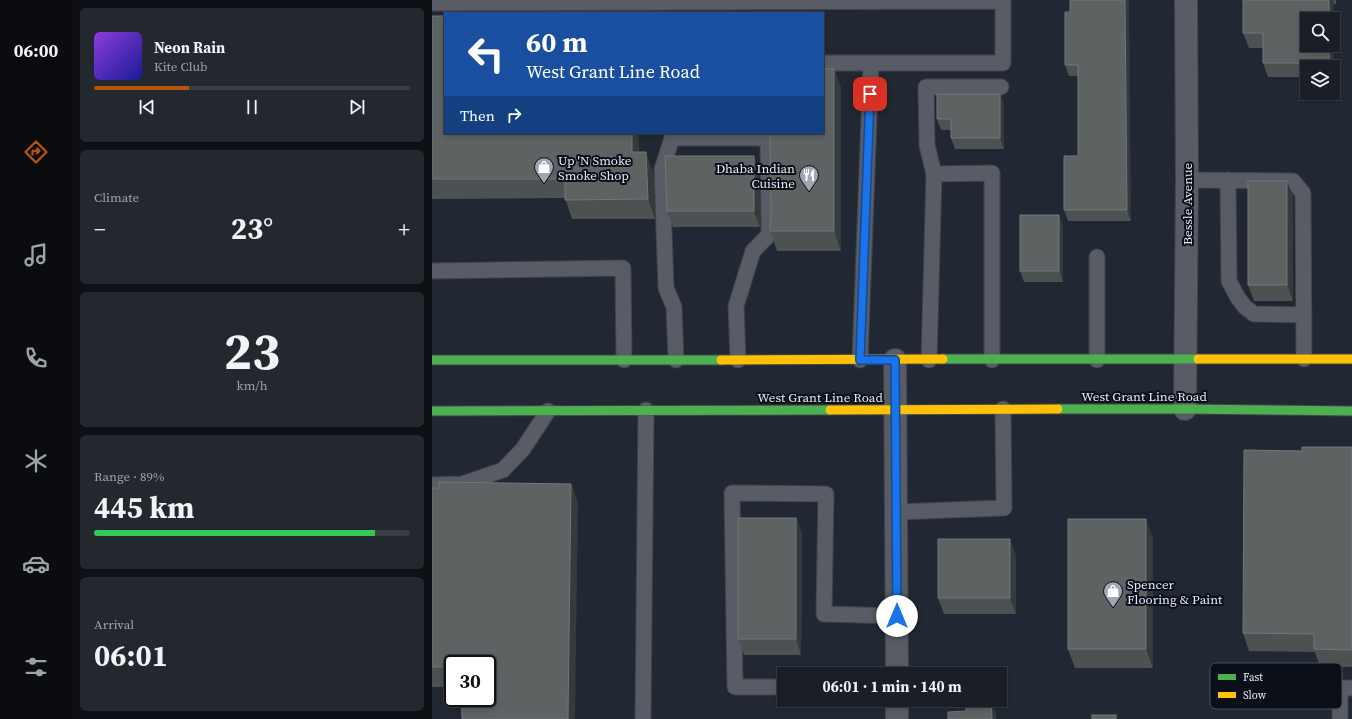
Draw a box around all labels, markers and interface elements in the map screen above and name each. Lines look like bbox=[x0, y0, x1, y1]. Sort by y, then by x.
map controls bbox=[1300, 12, 1340, 100]
button: search bbox=[1300, 12, 1340, 52]
text: 60 m bbox=[526, 23, 588, 61]
icon: left bbox=[460, 28, 512, 80]
text: Neon Rain bbox=[154, 37, 225, 58]
text: 06:00 bbox=[14, 38, 58, 63]
text: Kite Club bbox=[154, 58, 207, 75]
text: West Grant Line Road bbox=[526, 59, 700, 84]
button: layers bbox=[1300, 60, 1340, 100]
pin bbox=[853, 77, 887, 111]
icon: arrive bbox=[859, 83, 881, 105]
icon: previous bbox=[136, 96, 158, 118]
icon: pause bbox=[241, 96, 263, 118]
icon: next bbox=[346, 96, 368, 118]
icon: right bbox=[503, 104, 525, 126]
text: Then bbox=[460, 105, 495, 126]
icon: directions bbox=[22, 138, 50, 166]
place label: Up 'N Smoke Smoke Shop bbox=[558, 152, 632, 184]
shop icon: Up 'N Smoke Smoke Shop bbox=[533, 156, 555, 184]
place label: Dhaba Indian Cuisine bbox=[716, 160, 795, 192]
street label: Bessle Avenue bbox=[1179, 163, 1196, 245]
restaurant icon: Dhaba Indian Cuisine bbox=[798, 164, 820, 192]
text: Climate bbox=[94, 189, 139, 206]
text: 23° bbox=[231, 208, 273, 249]
text: − bbox=[94, 214, 106, 244]
text: + bbox=[398, 214, 410, 244]
icon: music bbox=[22, 241, 50, 269]
text: 23 bbox=[224, 315, 280, 386]
icon: phone bbox=[22, 344, 50, 372]
text: km/h bbox=[237, 377, 267, 394]
street label: West Grant Line Road bbox=[1081, 388, 1207, 405]
street label: West Grant Line Road bbox=[757, 389, 883, 406]
icon: climate bbox=[22, 447, 50, 475]
text: Range · 89% bbox=[94, 468, 165, 485]
text: 445 km bbox=[94, 487, 194, 528]
icon: car bbox=[22, 550, 50, 578]
place label: Spencer Flooring & Paint bbox=[1127, 576, 1223, 608]
shop icon: Spencer Flooring & Paint bbox=[1102, 580, 1124, 608]
position arrow bbox=[876, 595, 918, 637]
text: Arrival bbox=[94, 616, 134, 633]
text: 06:01 bbox=[94, 635, 168, 676]
icon: filters bbox=[22, 653, 50, 681]
speed limit sign: 30 bbox=[444, 655, 496, 707]
legend bbox=[1210, 663, 1342, 709]
text: Fast bbox=[1243, 670, 1263, 685]
text: 06:01 · 1 min · 140 m bbox=[823, 676, 962, 697]
text: Slow bbox=[1243, 688, 1267, 703]

